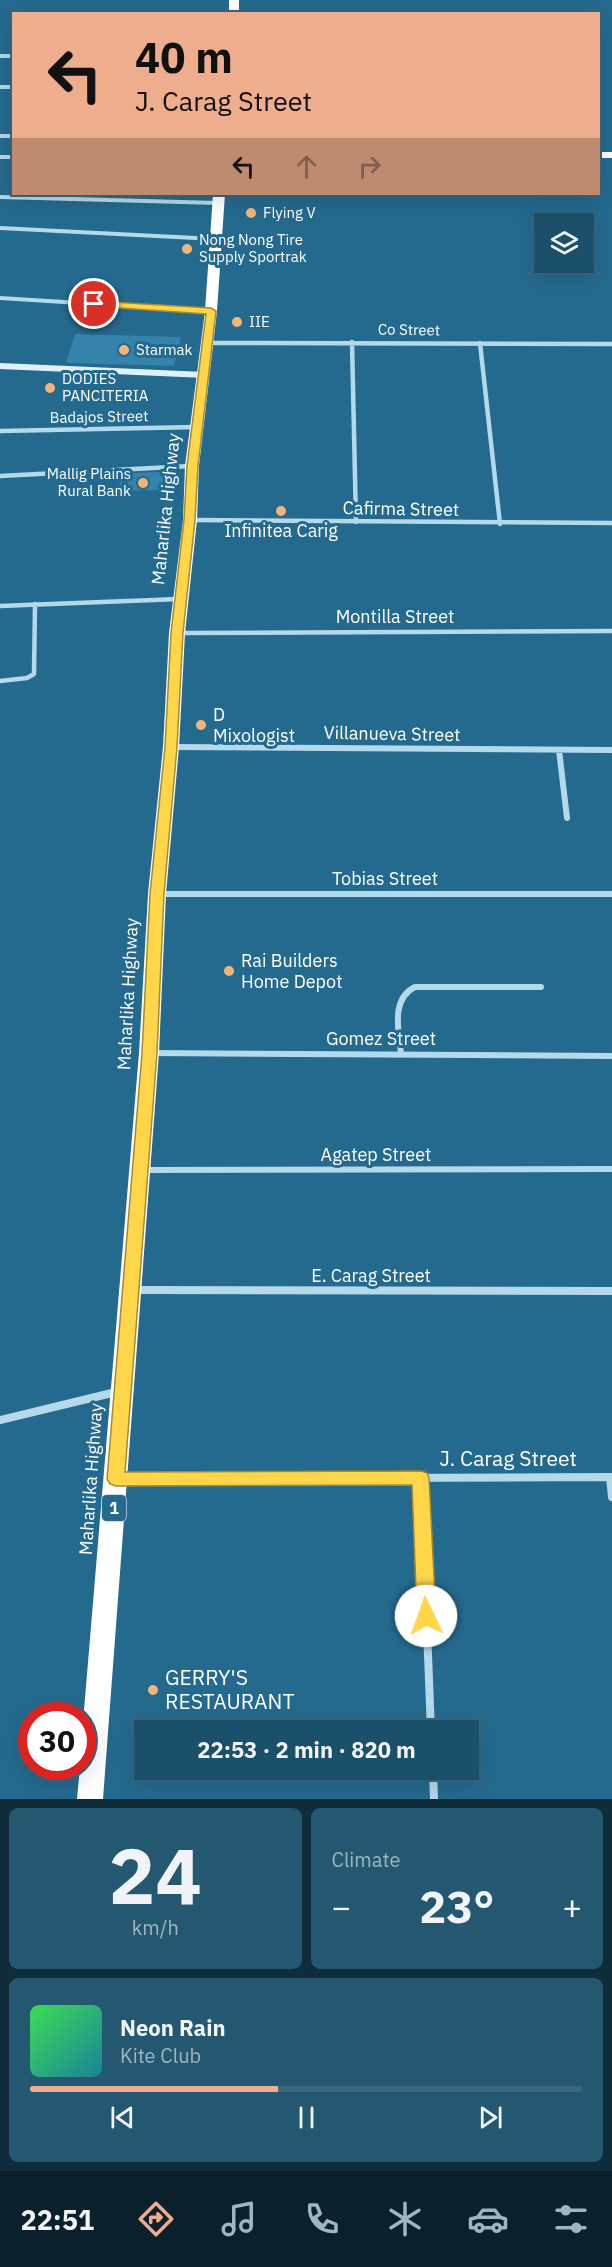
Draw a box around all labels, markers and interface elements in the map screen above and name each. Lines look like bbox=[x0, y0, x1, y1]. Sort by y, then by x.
text: 40 m bbox=[135, 30, 233, 85]
icon: left bbox=[36, 36, 114, 114]
text: J. Carag Street bbox=[135, 83, 312, 118]
icon: left bbox=[227, 150, 260, 183]
icon: ahead bbox=[290, 150, 323, 183]
icon: right bbox=[353, 150, 386, 183]
place label: Flying V bbox=[263, 203, 316, 222]
marker: Flying V bbox=[244, 206, 258, 220]
map controls bbox=[534, 213, 594, 273]
button: layers bbox=[534, 213, 594, 273]
place label: Nong Nong Tire Supply Sportrak bbox=[199, 230, 307, 266]
marker: Nong Nong Tire Supply Sportrak bbox=[180, 242, 194, 256]
pin bbox=[68, 278, 119, 329]
icon: arrive bbox=[77, 287, 110, 320]
place label: IIE bbox=[249, 312, 270, 331]
marker: IIE bbox=[230, 315, 244, 329]
street label: Co Street bbox=[378, 319, 440, 340]
place label: Starmak bbox=[136, 340, 193, 359]
marker: Starmak bbox=[117, 343, 131, 357]
place label: DODIES PANCITERIA bbox=[62, 369, 149, 405]
marker: DODIES PANCITERIA bbox=[43, 381, 57, 395]
street label: Badajos Street bbox=[50, 406, 148, 427]
street label: Maharlika Highway bbox=[146, 432, 185, 586]
place label: Mallig Plains Rural Bank bbox=[47, 464, 131, 500]
marker: Mallig Plains Rural Bank bbox=[136, 476, 150, 490]
street label: Cafirma Street bbox=[343, 496, 459, 521]
marker: Infinitea Carig bbox=[274, 504, 288, 518]
place label: Infinitea Carig bbox=[224, 519, 338, 542]
street label: Montilla Street bbox=[336, 605, 454, 628]
place label: D Mixologist bbox=[213, 703, 295, 747]
marker: D Mixologist bbox=[194, 718, 208, 732]
street label: Villanueva Street bbox=[323, 721, 461, 746]
street label: Tobias Street bbox=[332, 867, 438, 890]
street label: Maharlika Highway bbox=[112, 917, 143, 1071]
place label: Rai Builders Home Depot bbox=[241, 949, 342, 993]
marker: Rai Builders Home Depot bbox=[222, 964, 236, 978]
street label: Gomez Street bbox=[326, 1027, 436, 1050]
street label: Agatep Street bbox=[321, 1143, 431, 1166]
street label: E. Carag Street bbox=[311, 1264, 431, 1287]
street label: Maharlika Highway bbox=[74, 1402, 107, 1556]
street label: J. Carag Street bbox=[439, 1444, 577, 1472]
road number: 1 bbox=[102, 1495, 126, 1521]
position arrow bbox=[394, 1584, 458, 1648]
place label: GERRY'S RESTAURANT bbox=[165, 1663, 294, 1715]
marker: GERRY'S RESTAURANT bbox=[146, 1683, 160, 1697]
speed limit sign: 30 bbox=[18, 1702, 96, 1780]
text: 22:53 · 2 min · 820 m bbox=[197, 1735, 416, 1764]
text: 24 bbox=[108, 1824, 202, 1925]
text: Climate bbox=[332, 1846, 400, 1873]
text: 23° bbox=[419, 1877, 494, 1935]
text: − bbox=[332, 1885, 351, 1928]
text: + bbox=[562, 1885, 582, 1928]
text: km/h bbox=[132, 1914, 179, 1941]
text: Neon Rain bbox=[120, 2013, 226, 2042]
text: Kite Club bbox=[120, 2042, 201, 2069]
icon: previous bbox=[106, 2101, 139, 2134]
icon: pause bbox=[290, 2101, 323, 2134]
icon: next bbox=[474, 2101, 507, 2134]
icon: directions bbox=[135, 2198, 177, 2240]
icon: music bbox=[218, 2198, 260, 2240]
icon: phone bbox=[301, 2198, 343, 2240]
icon: climate bbox=[384, 2198, 426, 2240]
icon: car bbox=[467, 2198, 509, 2240]
icon: filters bbox=[550, 2198, 592, 2240]
text: 22:51 bbox=[20, 2202, 94, 2237]

